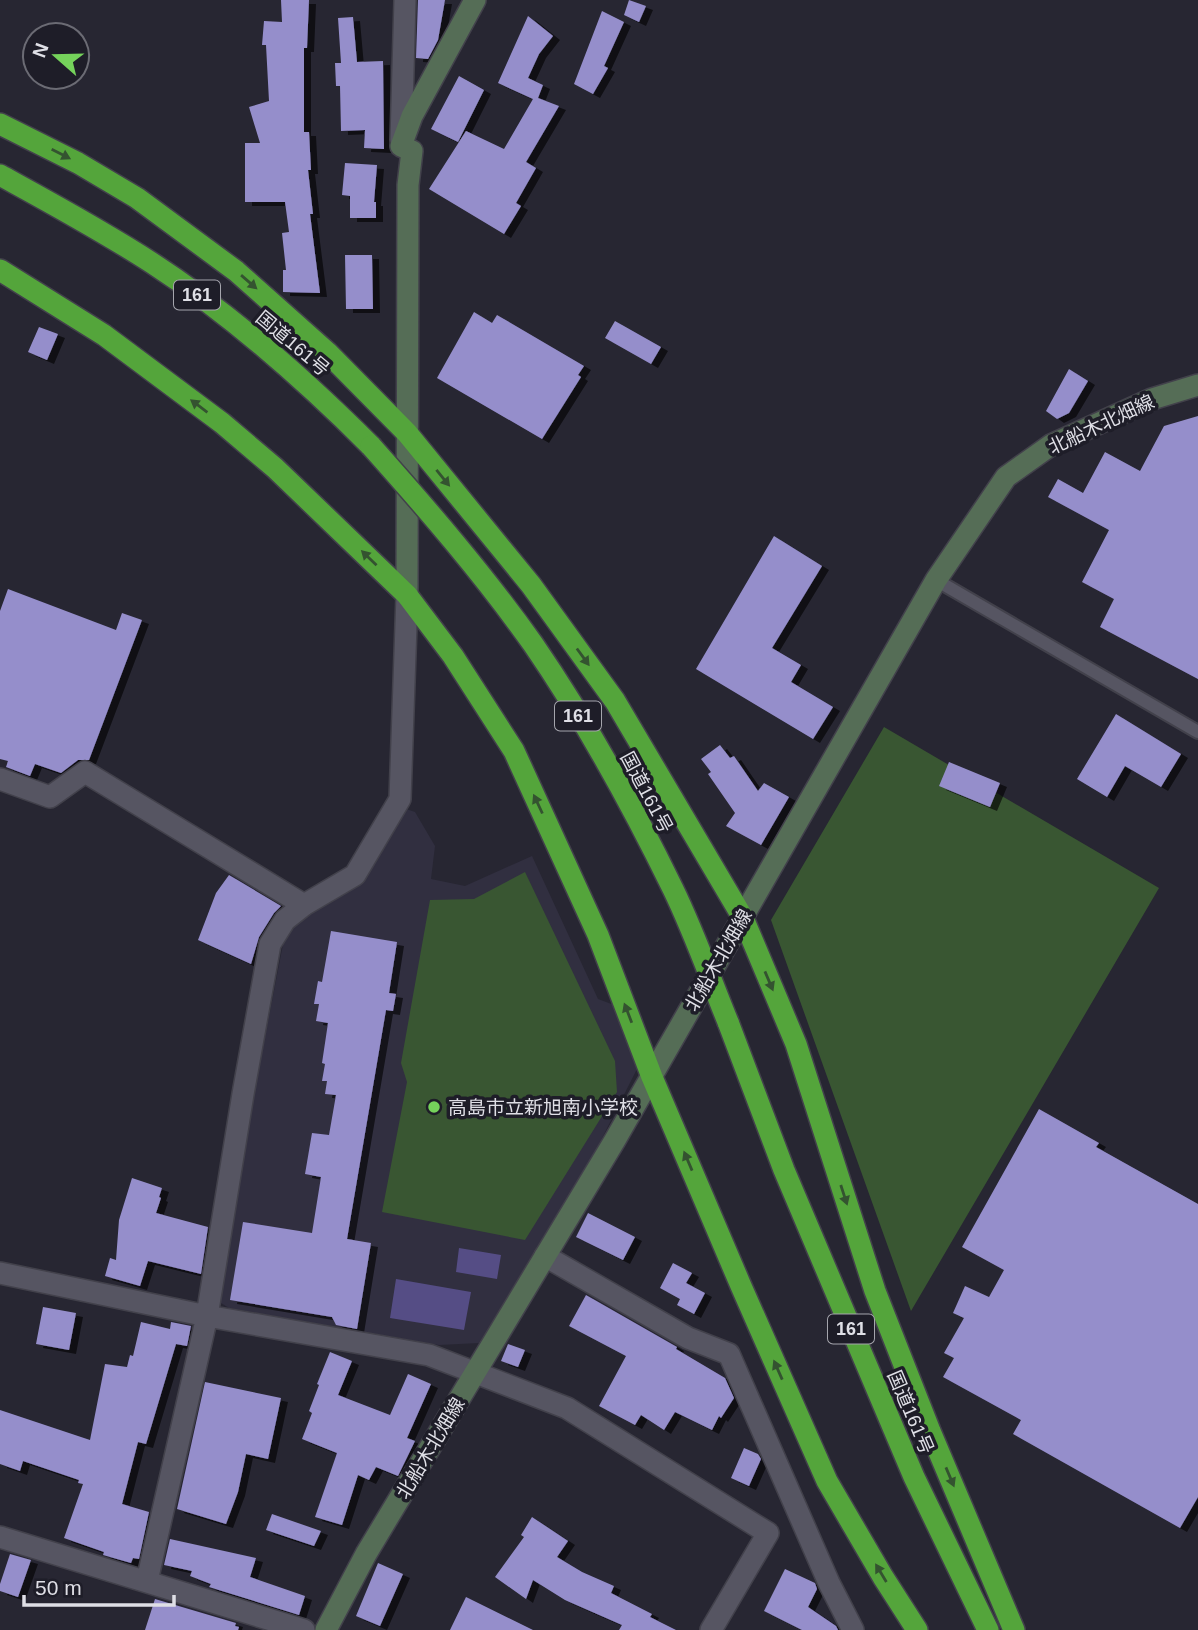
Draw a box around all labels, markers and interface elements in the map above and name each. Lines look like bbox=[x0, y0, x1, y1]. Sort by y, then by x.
north arrow bbox=[21, 21, 91, 91]
text: N bbox=[28, 40, 53, 60]
one-way arrow bbox=[51, 149, 71, 160]
one-way arrow bbox=[240, 274, 258, 290]
road number: 161 bbox=[174, 281, 220, 310]
street label: 国道161号 bbox=[252, 307, 333, 380]
street label: 北船木北畑線 bbox=[1045, 391, 1157, 458]
one-way arrow bbox=[190, 399, 208, 413]
one-way arrow bbox=[436, 468, 451, 486]
one-way arrow bbox=[360, 549, 377, 566]
one-way arrow bbox=[576, 648, 590, 666]
road number: 161 bbox=[555, 702, 601, 730]
street label: 国道161号 bbox=[616, 748, 677, 836]
one-way arrow bbox=[532, 794, 544, 814]
street label: 北船木北畑線 bbox=[681, 906, 756, 1015]
one-way arrow bbox=[764, 971, 775, 992]
one-way arrow bbox=[622, 1002, 633, 1023]
place label: 高島市立新旭南小学校 bbox=[448, 1097, 638, 1118]
marker: 高島市立新旭南小学校 bbox=[426, 1099, 442, 1115]
one-way arrow bbox=[682, 1151, 694, 1171]
one-way arrow bbox=[840, 1185, 850, 1206]
road number: 161 bbox=[828, 1314, 874, 1344]
one-way arrow bbox=[772, 1360, 784, 1380]
street label: 国道161号 bbox=[884, 1367, 938, 1457]
street label: 北船木北畑線 bbox=[392, 1394, 469, 1503]
one-way arrow bbox=[944, 1467, 955, 1488]
one-way arrow bbox=[874, 1563, 887, 1582]
scale bar bbox=[24, 1564, 175, 1608]
text: 50 m bbox=[35, 1576, 82, 1599]

